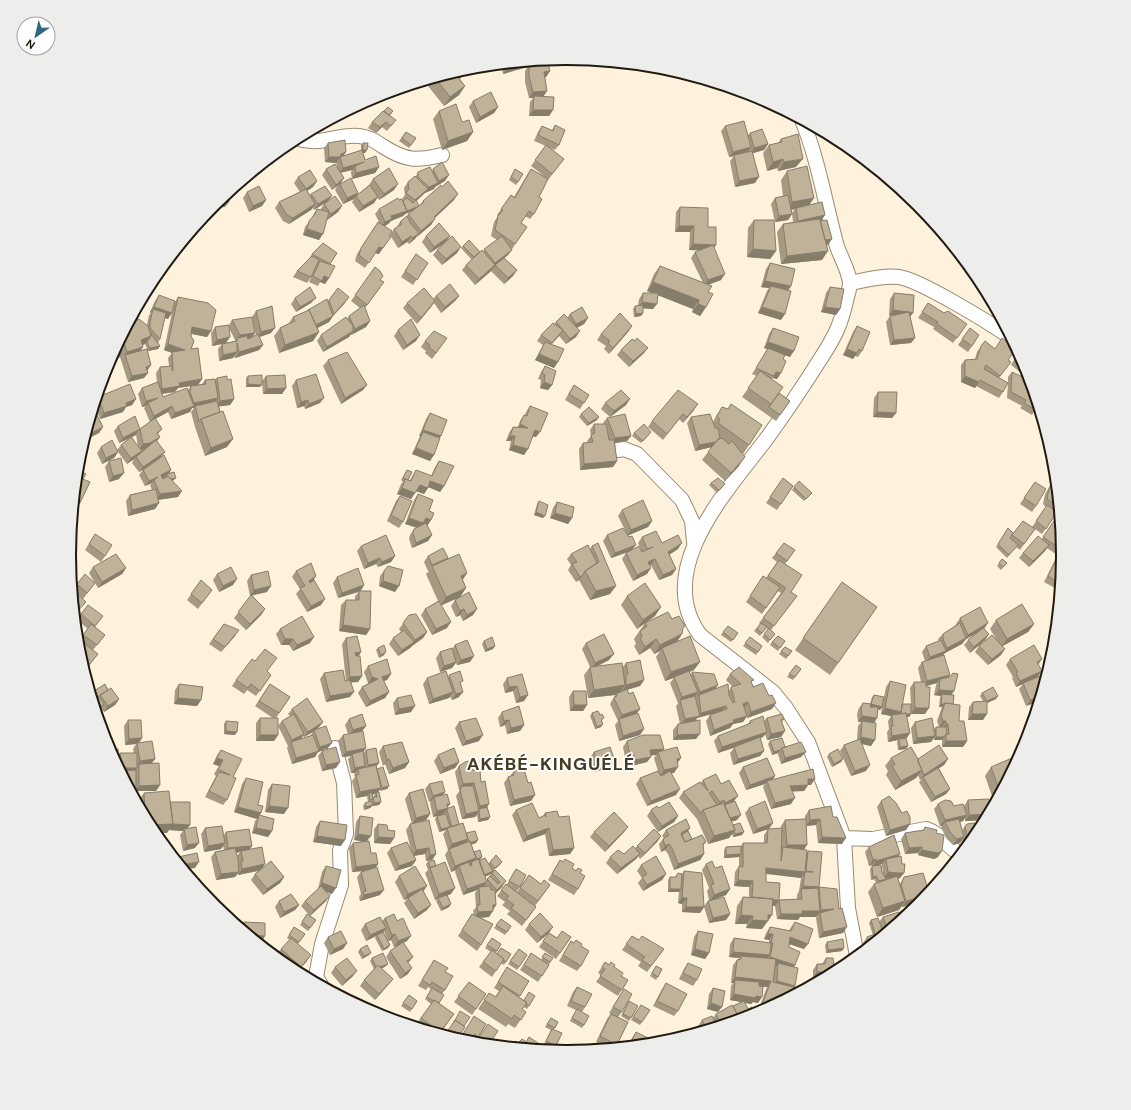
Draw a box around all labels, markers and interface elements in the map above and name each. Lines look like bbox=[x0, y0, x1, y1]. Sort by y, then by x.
north arrow bbox=[16, 16, 56, 56]
text: N bbox=[23, 36, 38, 52]
district label: AKÉBÉ-KINGUÉLÉ bbox=[467, 752, 635, 776]

